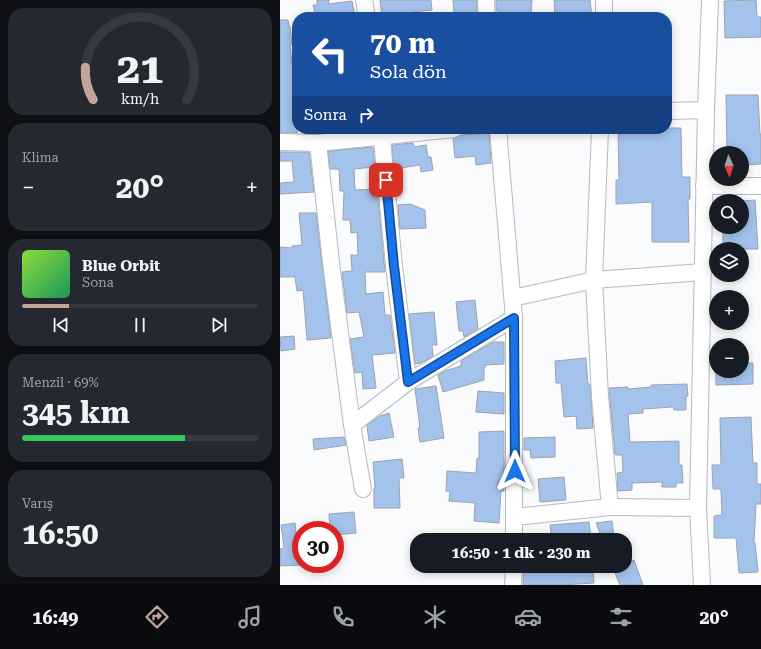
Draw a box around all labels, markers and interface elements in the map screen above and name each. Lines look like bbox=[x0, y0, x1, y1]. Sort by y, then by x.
text: 70 m bbox=[370, 27, 435, 60]
icon: left bbox=[304, 28, 356, 80]
text: 21 bbox=[117, 44, 163, 93]
text: Sola dön bbox=[370, 61, 447, 82]
text: km/h bbox=[121, 90, 159, 106]
icon: right bbox=[355, 104, 377, 126]
text: Sonra bbox=[304, 106, 347, 124]
north arrow bbox=[709, 146, 749, 186]
map controls bbox=[709, 146, 749, 378]
text: Klima bbox=[22, 150, 59, 165]
pin bbox=[369, 163, 403, 197]
icon: arrive bbox=[375, 169, 397, 191]
text: 20° bbox=[116, 170, 164, 205]
text: − bbox=[22, 175, 34, 200]
text: + bbox=[246, 175, 258, 200]
button: search bbox=[709, 194, 749, 234]
button: layers bbox=[709, 242, 749, 282]
text: Blue Orbit bbox=[82, 257, 160, 275]
text: Sona bbox=[82, 275, 114, 290]
button: + bbox=[709, 290, 749, 330]
icon: previous bbox=[50, 314, 72, 336]
icon: pause bbox=[129, 314, 151, 336]
icon: next bbox=[208, 314, 230, 336]
button: − bbox=[709, 338, 749, 378]
text: Menzil · 69% bbox=[22, 375, 99, 390]
text: 345 km bbox=[22, 395, 130, 430]
position arrow bbox=[494, 450, 536, 492]
text: Varış bbox=[22, 496, 53, 511]
text: 16:50 bbox=[22, 516, 99, 551]
speed limit sign: 30 bbox=[292, 521, 344, 573]
text: 16:50 · 1 dk · 230 m bbox=[452, 544, 590, 562]
icon: directions bbox=[143, 603, 171, 631]
icon: music bbox=[236, 603, 264, 631]
icon: phone bbox=[329, 603, 357, 631]
icon: climate bbox=[421, 603, 449, 631]
icon: car bbox=[514, 603, 542, 631]
icon: filters bbox=[607, 603, 635, 631]
text: 16:49 bbox=[32, 607, 78, 628]
text: 20° bbox=[699, 607, 729, 628]

